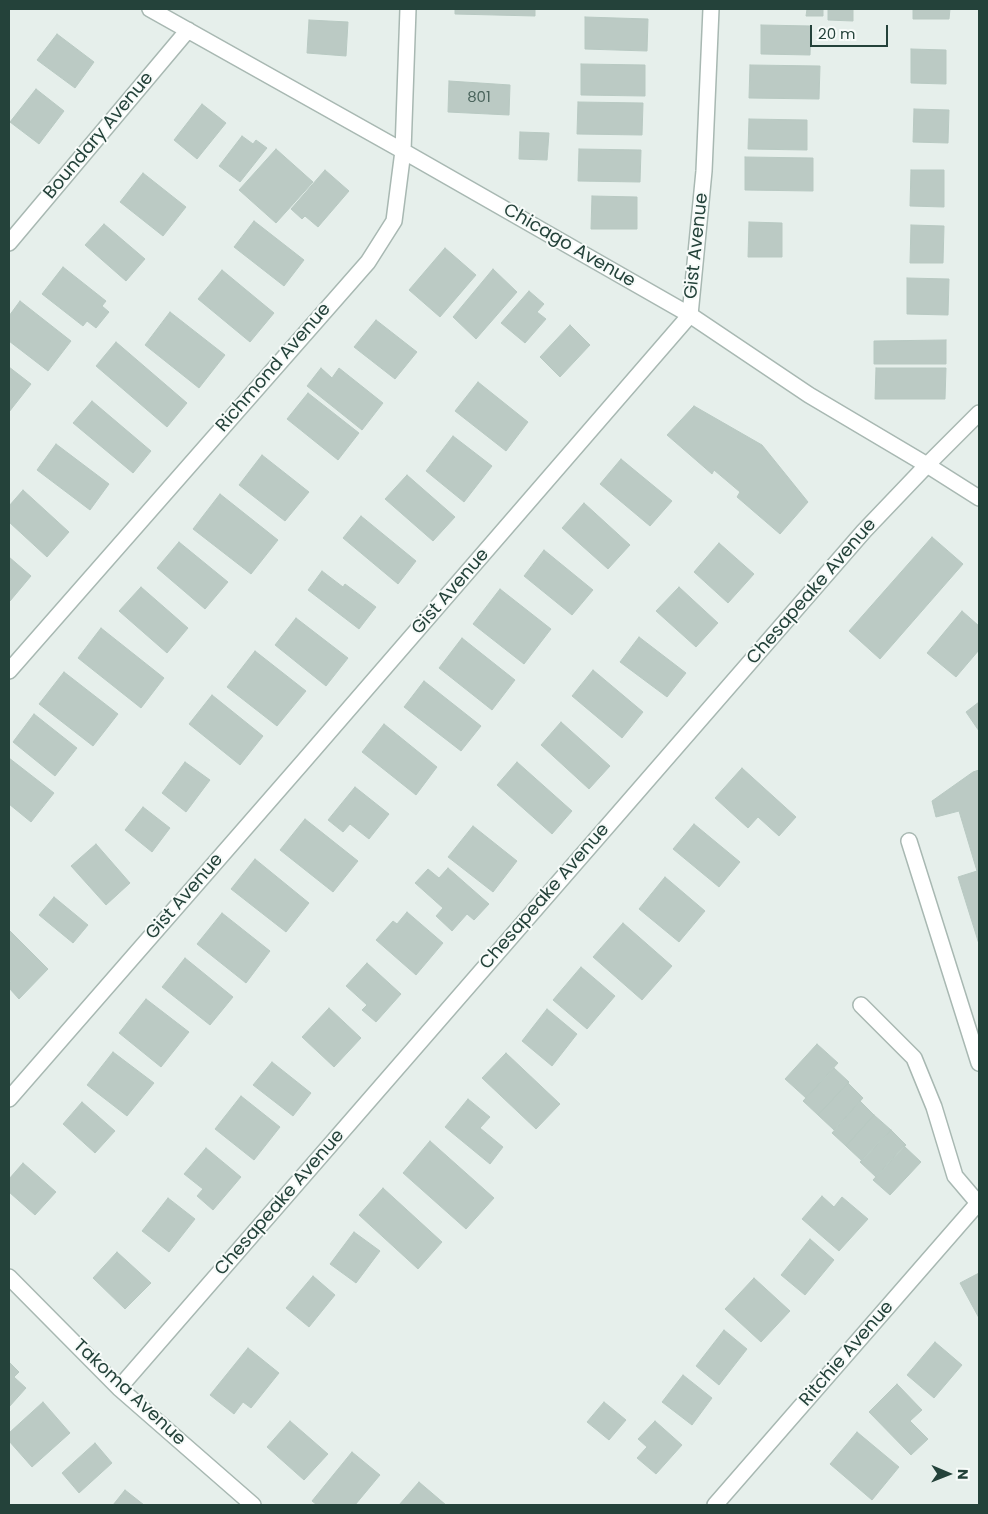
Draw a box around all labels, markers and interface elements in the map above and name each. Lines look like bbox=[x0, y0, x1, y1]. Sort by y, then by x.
scale bar bbox=[813, 15, 890, 47]
text: 20 m bbox=[818, 23, 856, 44]
street label: Boundary Avenue bbox=[40, 68, 158, 204]
house number: 801 bbox=[467, 89, 491, 107]
street label: Gist Avenue bbox=[681, 192, 713, 300]
street label: Chicago Avenue bbox=[499, 199, 639, 293]
street label: Richmond Avenue bbox=[212, 299, 336, 437]
street label: Chesapeake Avenue bbox=[743, 515, 881, 669]
street label: Gist Avenue bbox=[408, 545, 494, 639]
street label: Chesapeake Avenue bbox=[476, 820, 614, 974]
street label: Gist Avenue bbox=[142, 850, 228, 944]
street label: Chesapeake Avenue bbox=[211, 1126, 349, 1280]
street label: Ritchie Avenue bbox=[795, 1297, 899, 1411]
street label: Takoma Avenue bbox=[68, 1335, 190, 1451]
north arrow bbox=[923, 1449, 973, 1499]
text: N bbox=[953, 1469, 973, 1480]

